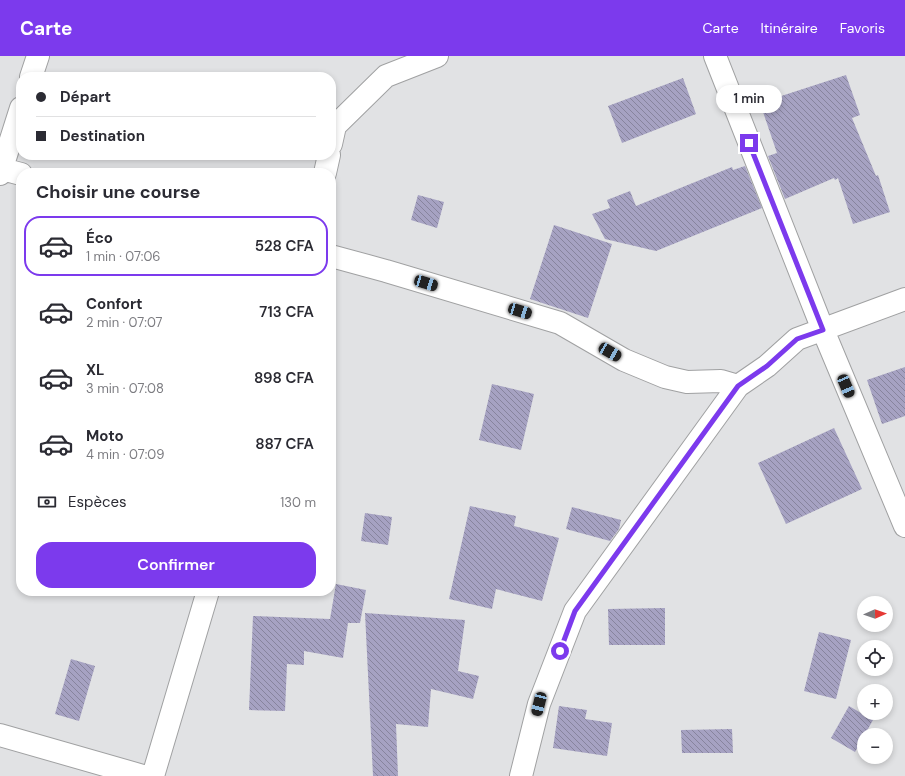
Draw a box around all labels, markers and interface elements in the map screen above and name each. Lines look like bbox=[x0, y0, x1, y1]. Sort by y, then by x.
text: Carte bbox=[20, 16, 72, 41]
text: Carte bbox=[703, 19, 739, 37]
text: Itinéraire bbox=[761, 19, 818, 37]
text: Favoris bbox=[840, 19, 885, 37]
callout: 1 min bbox=[716, 85, 782, 113]
text: Départ bbox=[60, 87, 111, 107]
text: 1 min bbox=[733, 90, 765, 107]
text: Destination bbox=[60, 126, 145, 146]
route end bbox=[740, 134, 758, 152]
text: Choisir une course bbox=[36, 180, 200, 204]
icon: car bbox=[38, 228, 74, 264]
text: Éco bbox=[86, 228, 113, 248]
text: 528 CFA bbox=[255, 236, 314, 256]
text: 1 min · 07:06 bbox=[86, 248, 161, 265]
car bbox=[413, 274, 439, 292]
icon: car bbox=[38, 294, 74, 330]
text: Confort bbox=[86, 294, 143, 314]
text: 713 CFA bbox=[259, 302, 314, 322]
car bbox=[507, 302, 533, 320]
text: 2 min · 07:07 bbox=[86, 314, 163, 331]
car bbox=[597, 341, 623, 363]
icon: car bbox=[38, 360, 74, 396]
text: XL bbox=[86, 360, 104, 380]
text: 898 CFA bbox=[254, 368, 314, 388]
car bbox=[836, 373, 856, 399]
text: 3 min · 07:08 bbox=[86, 380, 164, 397]
icon: car bbox=[38, 426, 74, 462]
text: Moto bbox=[86, 426, 124, 446]
text: 887 CFA bbox=[255, 434, 314, 454]
text: 4 min · 07:09 bbox=[86, 446, 164, 463]
icon: cash bbox=[36, 491, 58, 513]
text: Espèces bbox=[68, 492, 127, 512]
text: 130 m bbox=[280, 494, 316, 511]
button: Confirmer bbox=[36, 542, 316, 588]
north arrow bbox=[857, 596, 893, 632]
map controls bbox=[857, 596, 893, 764]
button: locate bbox=[857, 640, 893, 676]
route start bbox=[551, 642, 569, 660]
button: + bbox=[857, 684, 893, 720]
car bbox=[530, 691, 548, 717]
button: − bbox=[857, 728, 893, 764]

